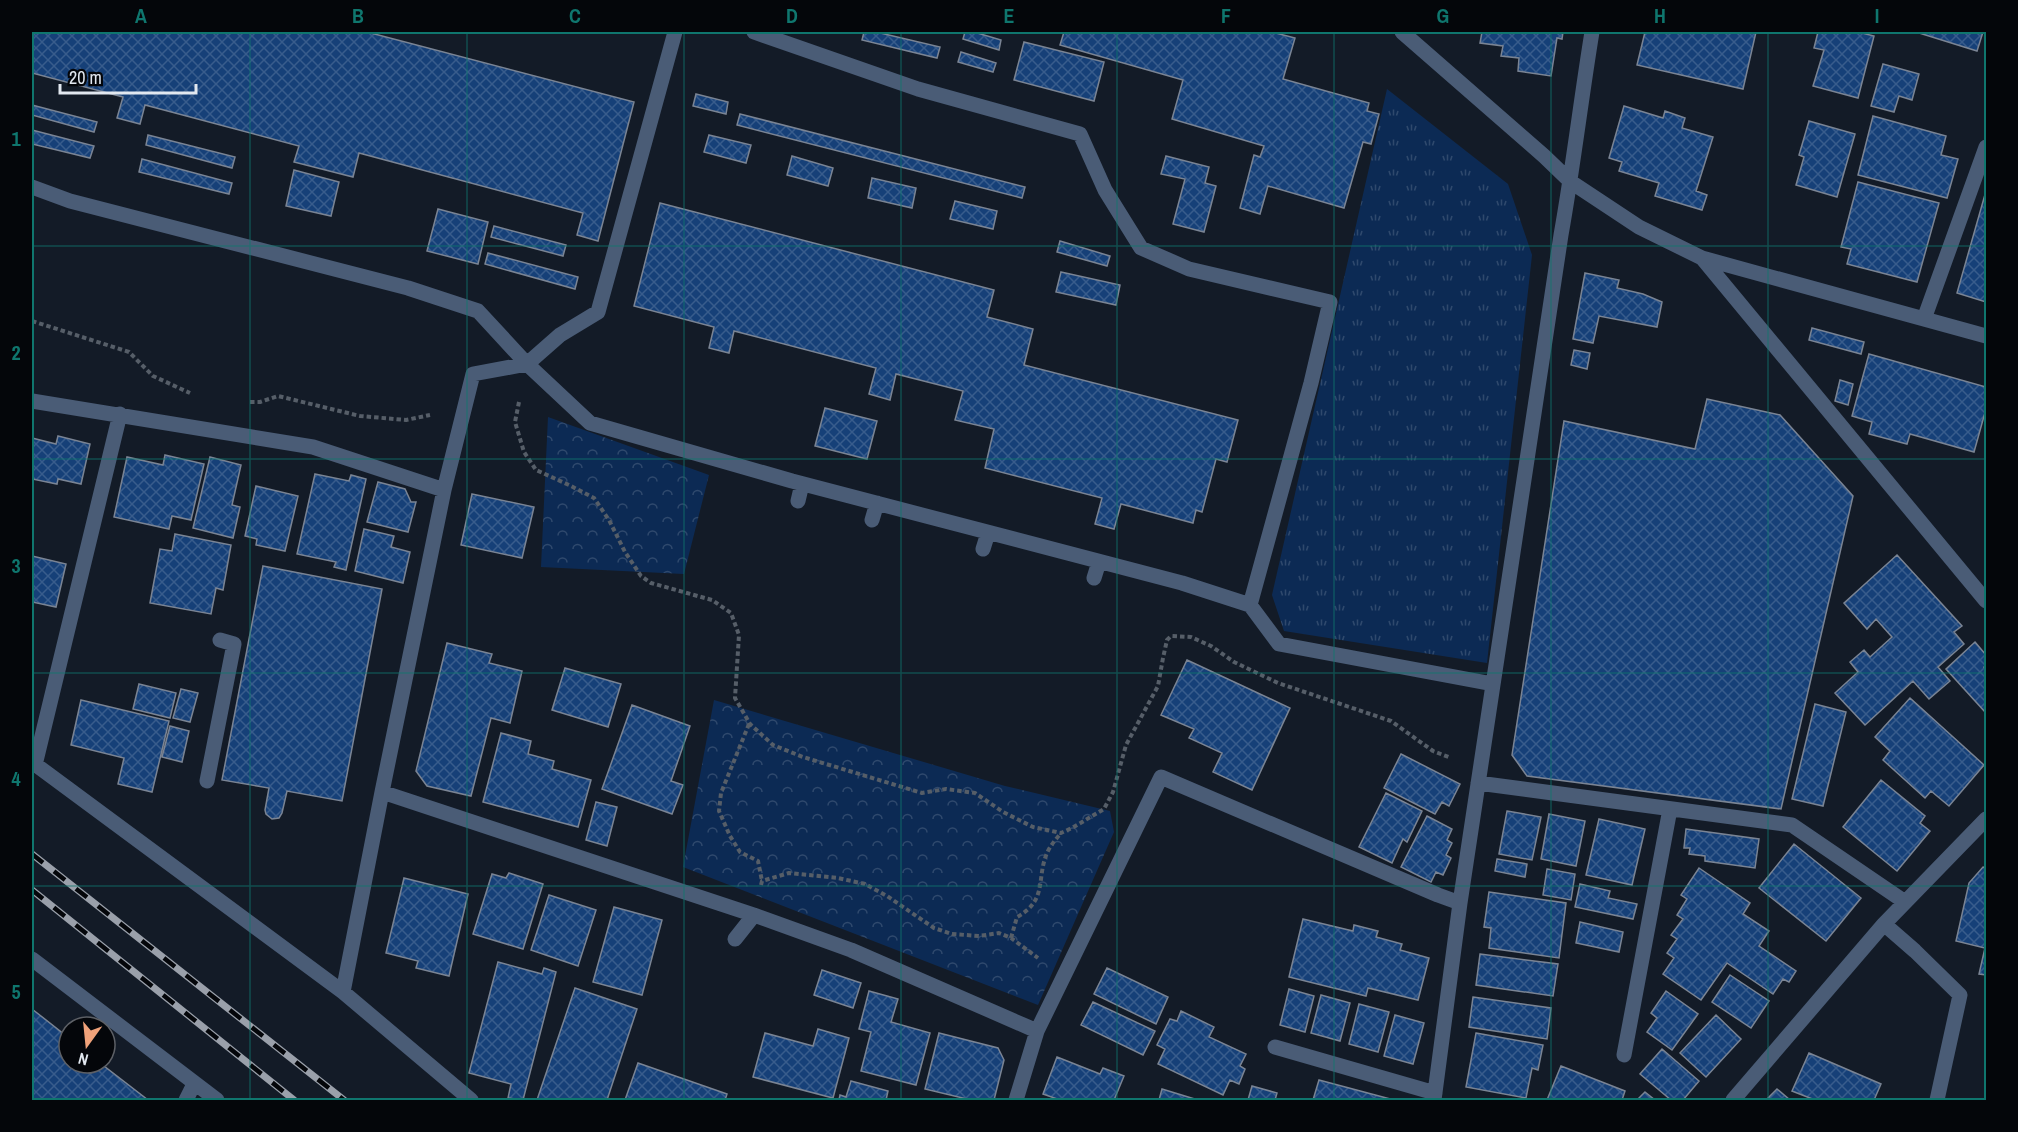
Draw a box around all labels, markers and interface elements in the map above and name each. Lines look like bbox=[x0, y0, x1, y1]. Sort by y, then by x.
text: A bbox=[135, 2, 147, 29]
text: B bbox=[352, 2, 364, 29]
text: C bbox=[569, 2, 581, 29]
text: D bbox=[786, 2, 798, 29]
text: E bbox=[1004, 2, 1015, 29]
text: F bbox=[1221, 2, 1231, 29]
text: G bbox=[1437, 2, 1449, 29]
text: H bbox=[1654, 2, 1666, 29]
text: I bbox=[1875, 2, 1879, 29]
scale bar bbox=[60, 57, 196, 95]
text: 20 m bbox=[69, 65, 102, 90]
text: 1 bbox=[11, 125, 21, 152]
text: 2 bbox=[11, 339, 21, 366]
text: 3 bbox=[11, 552, 21, 579]
text: 4 bbox=[11, 765, 21, 792]
text: 5 bbox=[11, 978, 21, 1005]
north arrow bbox=[57, 1015, 117, 1075]
text: N bbox=[76, 1048, 91, 1071]

